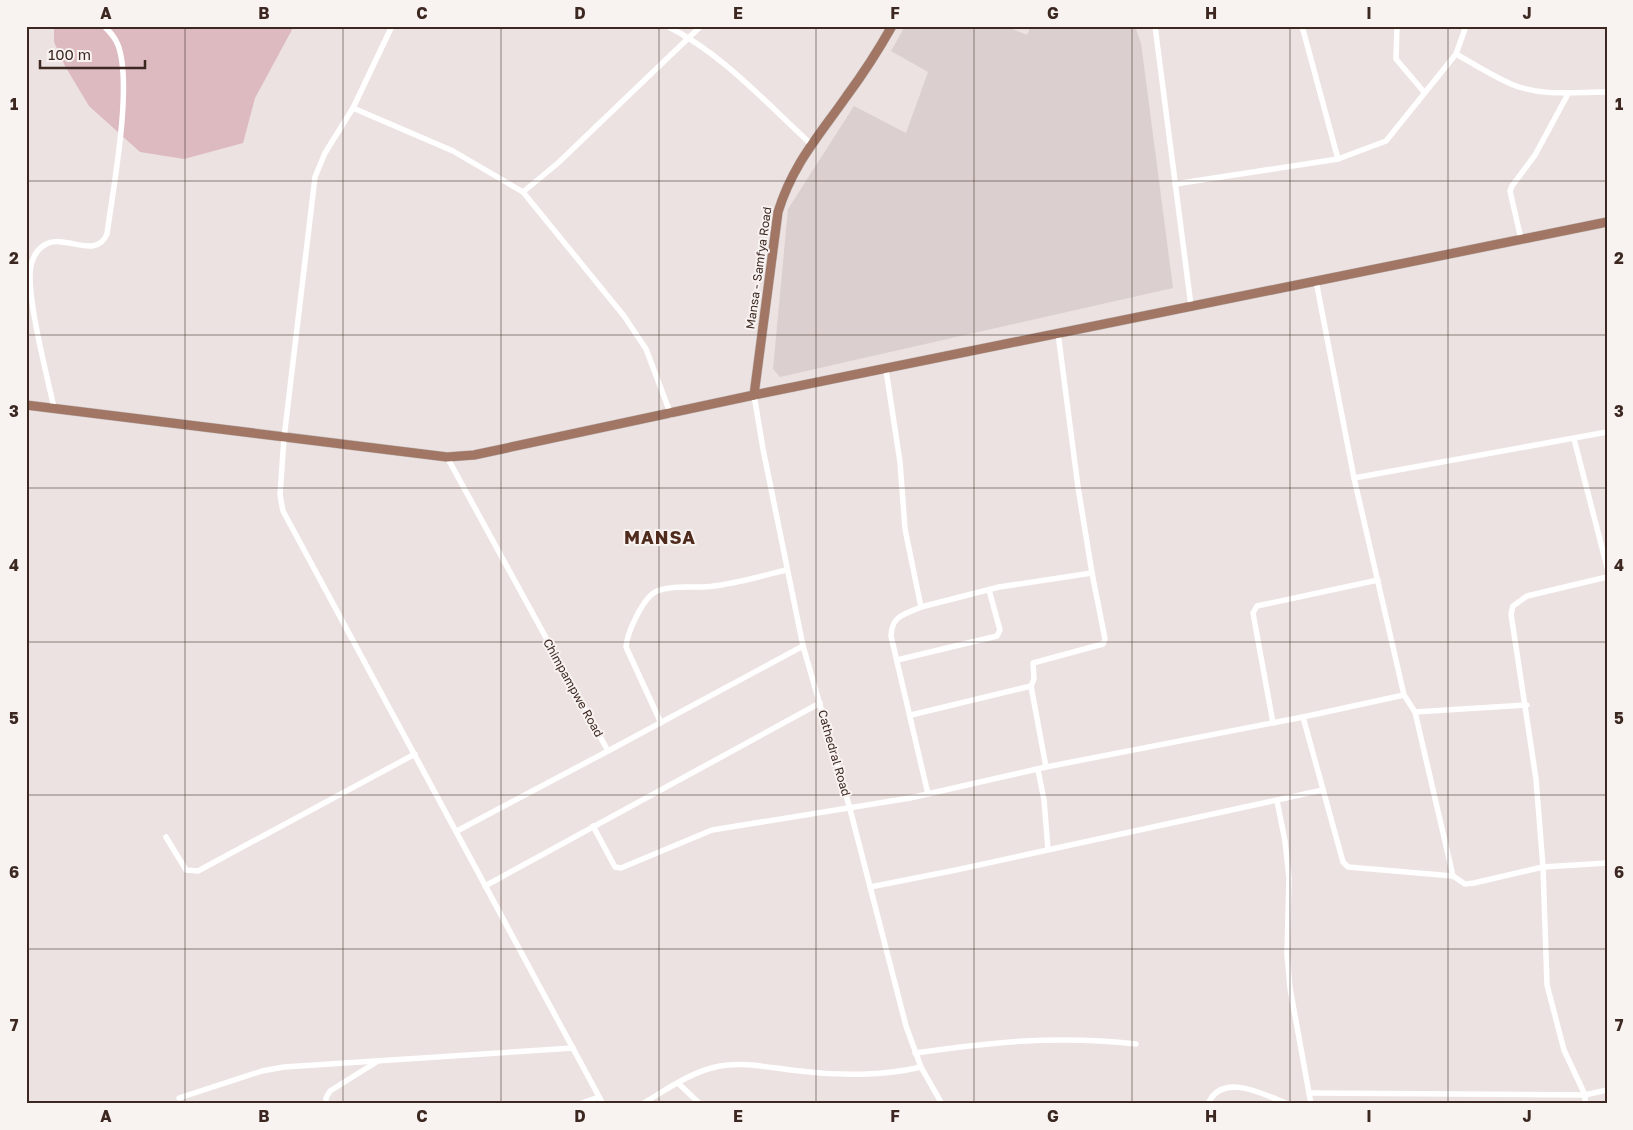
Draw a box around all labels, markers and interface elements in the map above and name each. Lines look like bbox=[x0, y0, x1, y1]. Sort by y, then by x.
text: A bbox=[100, 3, 112, 23]
text: B bbox=[258, 3, 270, 23]
text: C bbox=[416, 3, 428, 23]
text: D bbox=[574, 3, 586, 23]
text: E bbox=[733, 3, 743, 23]
text: F bbox=[890, 3, 900, 23]
text: G bbox=[1047, 3, 1059, 23]
text: H bbox=[1205, 3, 1217, 23]
text: I bbox=[1366, 3, 1372, 23]
text: J bbox=[1522, 3, 1532, 23]
scale bar bbox=[40, 38, 145, 70]
text: 100 m bbox=[48, 45, 91, 63]
text: 1 bbox=[10, 94, 18, 114]
text: 1 bbox=[1615, 94, 1623, 114]
street label: Mansa - Samfya Road bbox=[742, 206, 775, 330]
text: 2 bbox=[9, 248, 19, 268]
text: 2 bbox=[1614, 248, 1624, 268]
text: 3 bbox=[9, 401, 19, 421]
text: 3 bbox=[1614, 401, 1624, 421]
district label: MANSA bbox=[624, 526, 696, 548]
text: 4 bbox=[9, 555, 19, 575]
text: 4 bbox=[1614, 555, 1624, 575]
street label: Chimpampwe Road bbox=[540, 636, 607, 740]
text: 5 bbox=[9, 708, 19, 728]
street label: Cathedral Road bbox=[815, 708, 854, 798]
text: 5 bbox=[1614, 708, 1624, 728]
text: 6 bbox=[9, 862, 19, 882]
text: 6 bbox=[1614, 862, 1624, 882]
text: 7 bbox=[10, 1015, 19, 1035]
text: 7 bbox=[1615, 1015, 1624, 1035]
text: A bbox=[100, 1106, 112, 1126]
text: B bbox=[258, 1106, 270, 1126]
text: C bbox=[416, 1106, 428, 1126]
text: D bbox=[574, 1106, 586, 1126]
text: E bbox=[733, 1106, 743, 1126]
text: F bbox=[890, 1106, 900, 1126]
text: G bbox=[1047, 1106, 1059, 1126]
text: H bbox=[1205, 1106, 1217, 1126]
text: I bbox=[1366, 1106, 1372, 1126]
text: J bbox=[1522, 1106, 1532, 1126]

